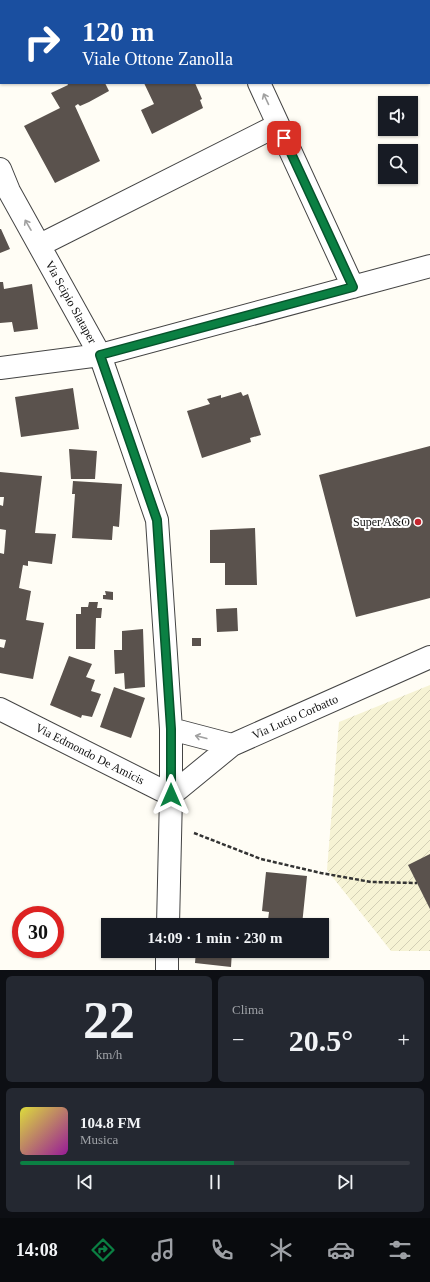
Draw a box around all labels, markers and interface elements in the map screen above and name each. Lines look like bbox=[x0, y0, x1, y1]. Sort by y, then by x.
icon: right bbox=[16, 16, 68, 68]
text: 120 m bbox=[82, 16, 154, 47]
text: Viale Ottone Zanolla bbox=[82, 49, 233, 69]
one-way arrow bbox=[262, 93, 269, 105]
map controls bbox=[378, 96, 418, 184]
button: sound bbox=[378, 96, 418, 136]
pin bbox=[267, 121, 301, 155]
icon: arrive bbox=[273, 127, 295, 149]
button: search bbox=[378, 144, 418, 184]
one-way arrow bbox=[24, 219, 32, 231]
street label: Via Scipio Slataper bbox=[42, 258, 100, 346]
place label: Super A&O bbox=[353, 515, 410, 529]
marker: Super A&O bbox=[413, 517, 423, 527]
street label: Via Lucio Corbatto bbox=[250, 692, 340, 742]
street label: Via Edmondo De Amicis bbox=[33, 720, 147, 788]
one-way arrow bbox=[195, 733, 208, 740]
position arrow bbox=[150, 774, 192, 816]
speed limit sign: 30 bbox=[12, 906, 64, 958]
text: 14:09 · 1 min · 230 m bbox=[148, 930, 283, 946]
text: 22 bbox=[83, 992, 135, 1049]
text: Clima bbox=[232, 1002, 264, 1017]
text: 20.5° bbox=[289, 1024, 353, 1057]
text: − bbox=[232, 1027, 244, 1052]
text: + bbox=[398, 1027, 410, 1052]
text: km/h bbox=[96, 1047, 122, 1062]
text: 104.8 FM bbox=[80, 1115, 141, 1131]
text: Musica bbox=[80, 1132, 118, 1147]
icon: previous bbox=[74, 1171, 96, 1193]
icon: pause bbox=[204, 1171, 226, 1193]
icon: next bbox=[334, 1171, 356, 1193]
icon: directions bbox=[89, 1236, 117, 1264]
icon: music bbox=[149, 1236, 177, 1264]
icon: phone bbox=[208, 1236, 236, 1264]
icon: climate bbox=[267, 1236, 295, 1264]
icon: car bbox=[327, 1236, 355, 1264]
icon: filters bbox=[386, 1236, 414, 1264]
text: 14:08 bbox=[16, 1240, 58, 1260]

